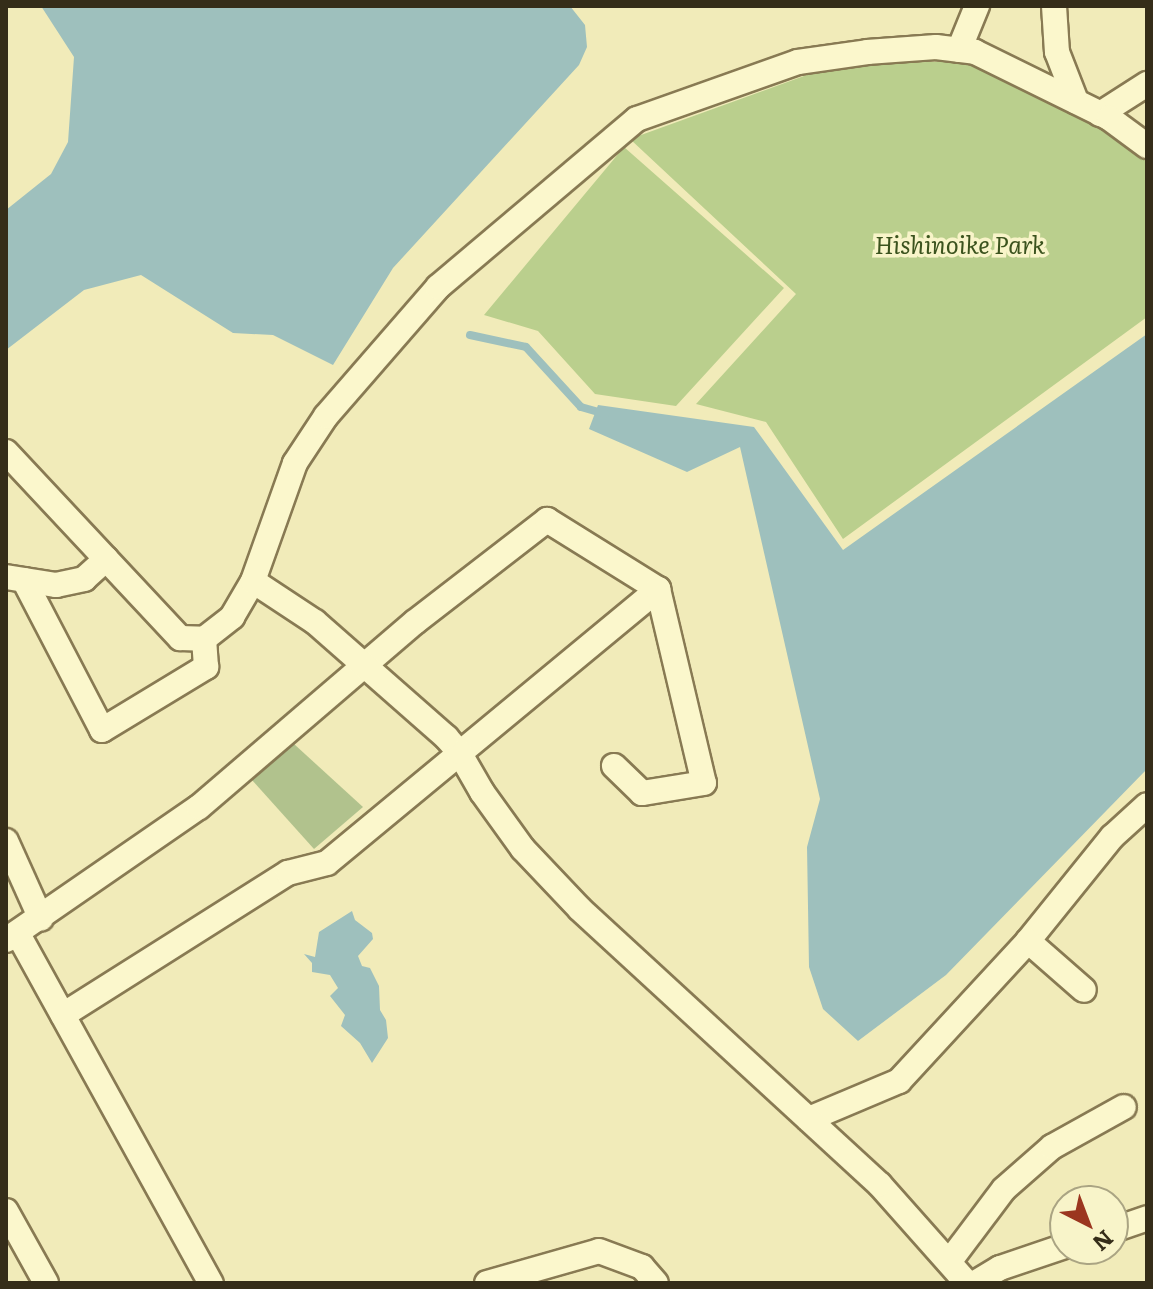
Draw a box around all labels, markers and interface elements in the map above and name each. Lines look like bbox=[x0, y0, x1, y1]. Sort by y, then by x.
park label: Hishinoike Park bbox=[875, 230, 1045, 258]
north arrow bbox=[1049, 1185, 1129, 1265]
text: N bbox=[1086, 1223, 1122, 1260]

